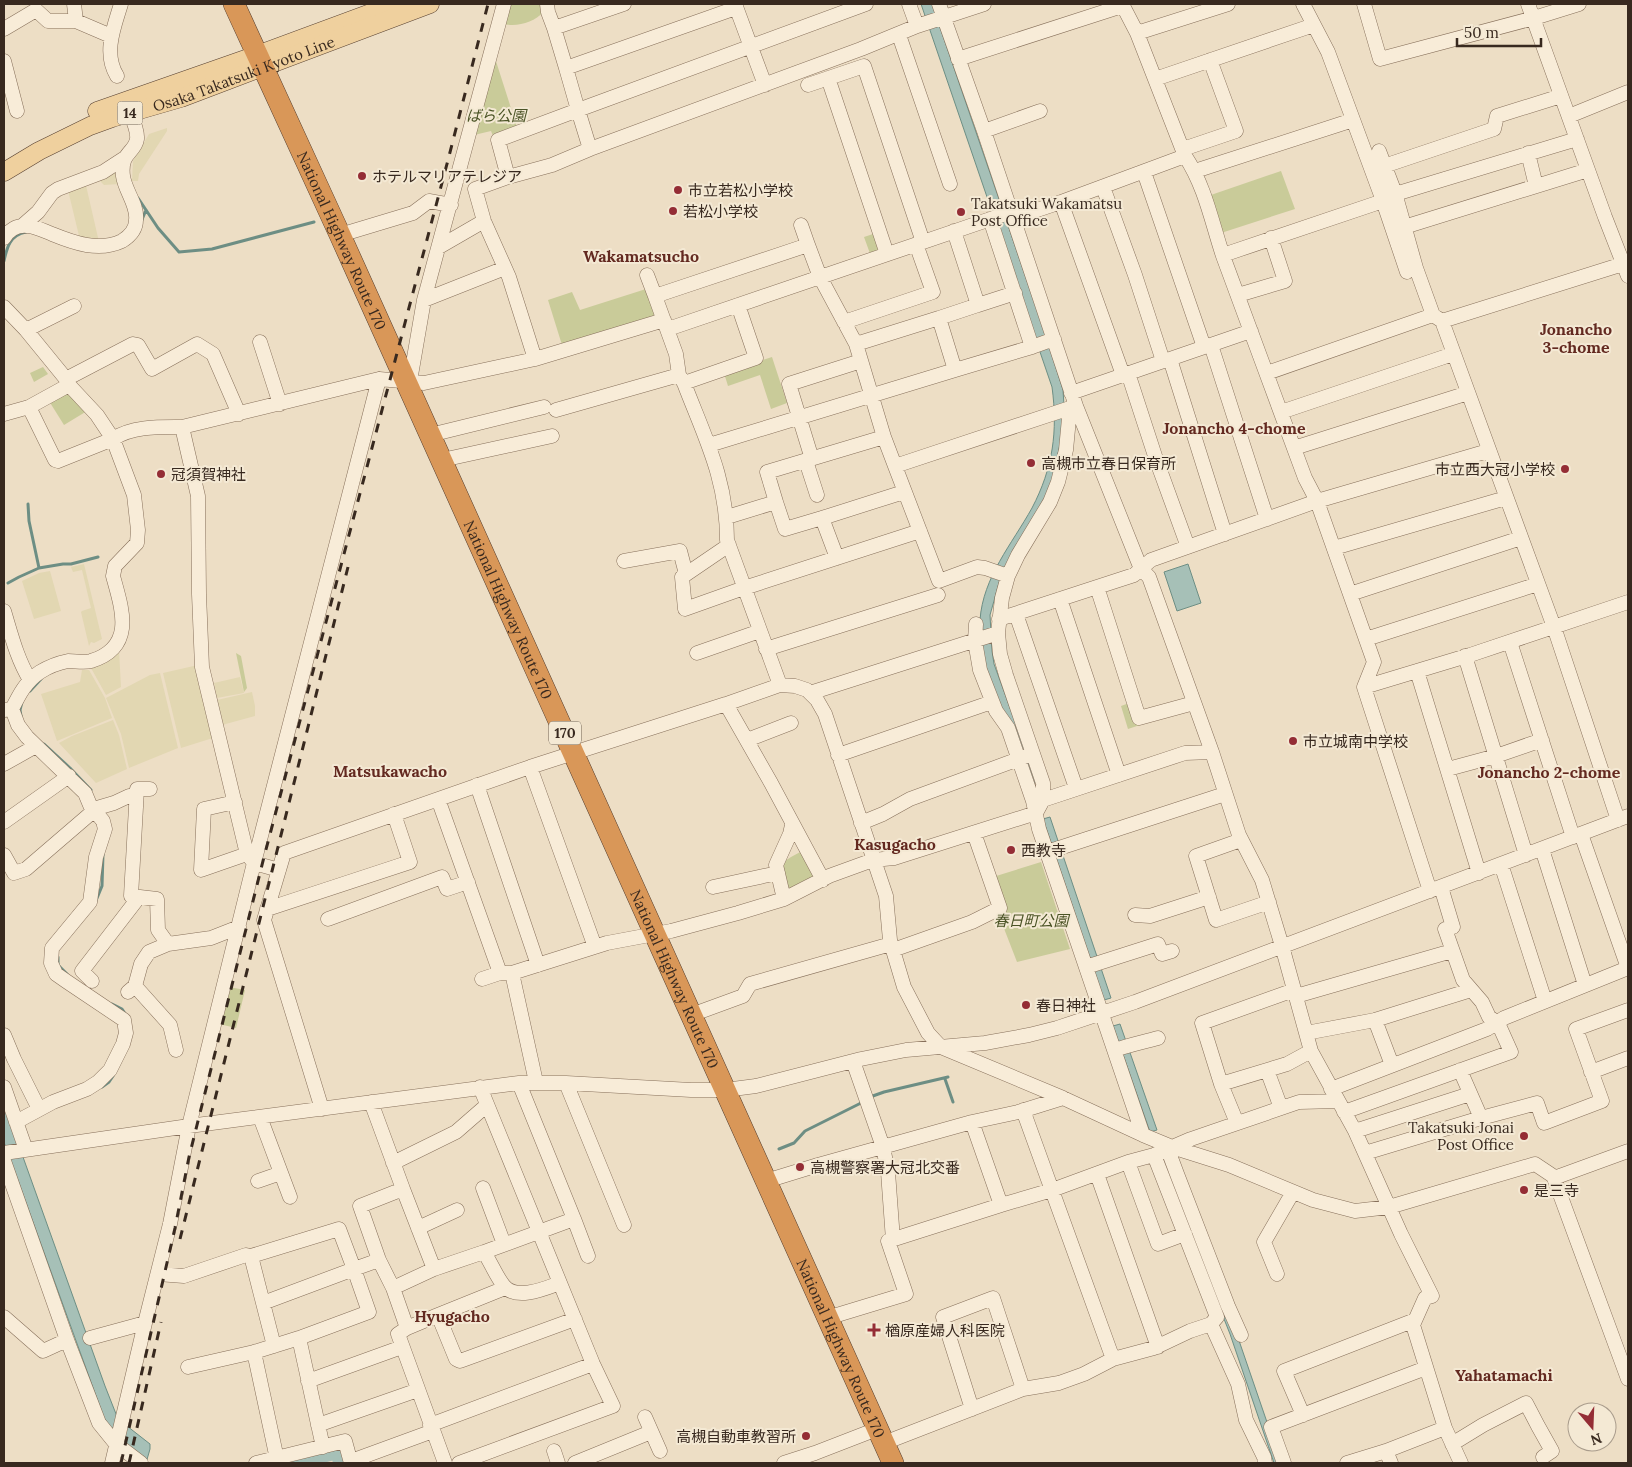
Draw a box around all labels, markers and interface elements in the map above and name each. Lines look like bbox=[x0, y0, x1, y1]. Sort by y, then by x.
scale bar bbox=[1457, 15, 1541, 47]
text: 50 m bbox=[1464, 23, 1499, 42]
street label: Osaka Takatsuki Kyoto Line bbox=[151, 31, 337, 115]
road number: 14 bbox=[118, 102, 142, 125]
park label: ばら公園 bbox=[466, 106, 528, 125]
street label: National Highway Route 170 bbox=[293, 148, 391, 333]
place label: ホテルマリアテレジア bbox=[372, 167, 522, 186]
marker: ホテルマリアテレジア bbox=[356, 170, 368, 182]
place label: 市立若松小学校 bbox=[688, 181, 793, 200]
marker: 市立若松小学校 bbox=[672, 184, 684, 196]
place label: Takatsuki Wakamatsu Post Office bbox=[971, 194, 1122, 230]
place label: 若松小学校 bbox=[683, 202, 758, 221]
marker: 若松小学校 bbox=[667, 205, 679, 217]
marker: Takatsuki Wakamatsu Post Office bbox=[955, 206, 967, 218]
district label: Wakamatsucho bbox=[583, 246, 699, 266]
district label: Jonancho 3-chome bbox=[1540, 319, 1612, 357]
district label: Jonancho 4-chome bbox=[1162, 418, 1306, 438]
place label: 高槻市立春日保育所 bbox=[1041, 454, 1176, 473]
marker: 高槻市立春日保育所 bbox=[1025, 457, 1037, 469]
place label: 市立西大冠小学校 bbox=[1435, 460, 1555, 479]
marker: 市立西大冠小学校 bbox=[1559, 463, 1571, 475]
place label: 冠須賀神社 bbox=[171, 465, 246, 484]
marker: 冠須賀神社 bbox=[155, 468, 167, 480]
street label: National Highway Route 170 bbox=[460, 517, 557, 702]
road number: 170 bbox=[549, 721, 581, 744]
place label: 市立城南中学校 bbox=[1303, 732, 1408, 751]
marker: 市立城南中学校 bbox=[1287, 735, 1299, 747]
district label: Matsukawacho bbox=[333, 761, 447, 781]
district label: Jonancho 2-chome bbox=[1478, 762, 1621, 782]
district label: Kasugacho bbox=[854, 834, 936, 854]
place label: 西教寺 bbox=[1021, 841, 1066, 860]
marker: 西教寺 bbox=[1005, 844, 1017, 856]
street label: National Highway Route 170 bbox=[626, 886, 724, 1071]
park label: 春日町公園 bbox=[993, 911, 1070, 930]
place label: 春日神社 bbox=[1036, 996, 1096, 1015]
marker: 春日神社 bbox=[1020, 999, 1032, 1011]
place label: Takatsuki Jonai Post Office bbox=[1408, 1118, 1514, 1154]
marker: Takatsuki Jonai Post Office bbox=[1518, 1130, 1530, 1142]
place label: 高槻警察署大冠北交番 bbox=[810, 1158, 960, 1177]
marker: 高槻警察署大冠北交番 bbox=[794, 1161, 806, 1173]
place label: 是三寺 bbox=[1534, 1181, 1579, 1200]
marker: 是三寺 bbox=[1518, 1184, 1530, 1196]
street label: National Highway Route 170 bbox=[793, 1256, 890, 1441]
district label: Hyugacho bbox=[414, 1306, 490, 1326]
place label: 楢原産婦人科医院 bbox=[885, 1321, 1005, 1340]
marker: 楢原産婦人科医院 bbox=[867, 1323, 881, 1337]
district label: Yahatamachi bbox=[1455, 1365, 1553, 1385]
north arrow bbox=[1567, 1402, 1617, 1452]
place label: 高槻自動車教習所 bbox=[676, 1427, 796, 1446]
text: N bbox=[1588, 1429, 1604, 1450]
marker: 高槻自動車教習所 bbox=[800, 1430, 812, 1442]

